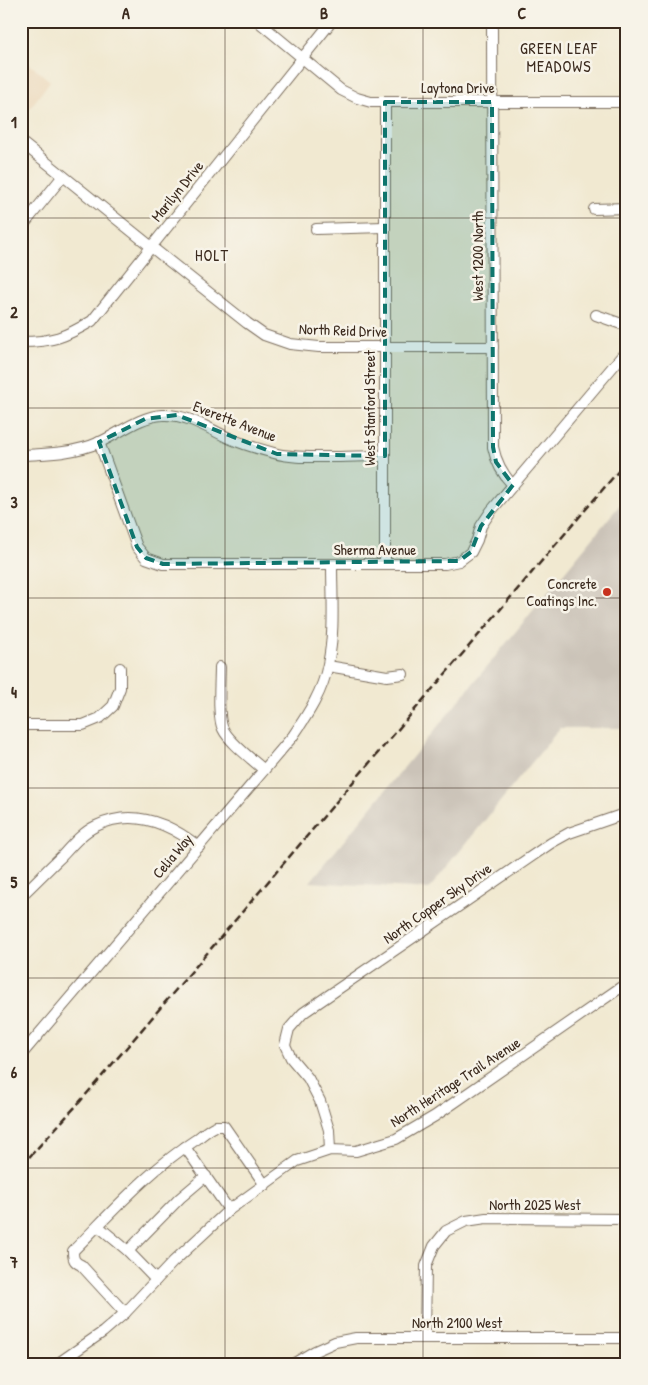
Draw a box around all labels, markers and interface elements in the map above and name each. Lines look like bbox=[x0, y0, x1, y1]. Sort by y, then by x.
text: A bbox=[122, 2, 130, 24]
text: B bbox=[320, 2, 328, 24]
text: C bbox=[518, 2, 527, 24]
district label: GREEN LEAF MEADOWS bbox=[520, 37, 598, 77]
street label: Laytona Drive bbox=[421, 77, 495, 98]
text: 1 bbox=[11, 111, 17, 133]
street label: Marilyn Drive bbox=[146, 156, 208, 226]
street label: West 1200 North bbox=[467, 211, 488, 301]
district label: HOLT bbox=[195, 244, 229, 266]
text: 2 bbox=[10, 301, 18, 323]
street label: North Reid Drive bbox=[298, 318, 388, 342]
street label: West Stanford Street bbox=[359, 349, 380, 466]
street label: Everette Avenue bbox=[190, 395, 280, 447]
text: 3 bbox=[10, 491, 18, 513]
street label: Sherma Avenue bbox=[334, 539, 416, 560]
place label: Concrete Coatings Inc. bbox=[526, 573, 597, 611]
marker: Concrete Coatings Inc. bbox=[601, 586, 613, 598]
text: 4 bbox=[11, 681, 17, 703]
street label: Celia Way bbox=[147, 829, 197, 883]
street label: North Copper Sky Drive bbox=[378, 858, 496, 948]
text: 5 bbox=[11, 871, 18, 893]
street label: North Heritage Trail Avenue bbox=[386, 1032, 524, 1132]
text: 6 bbox=[11, 1061, 18, 1083]
street label: North 2025 West bbox=[489, 1194, 582, 1215]
text: 7 bbox=[9, 1251, 18, 1273]
street label: North 2100 West bbox=[412, 1312, 503, 1333]

